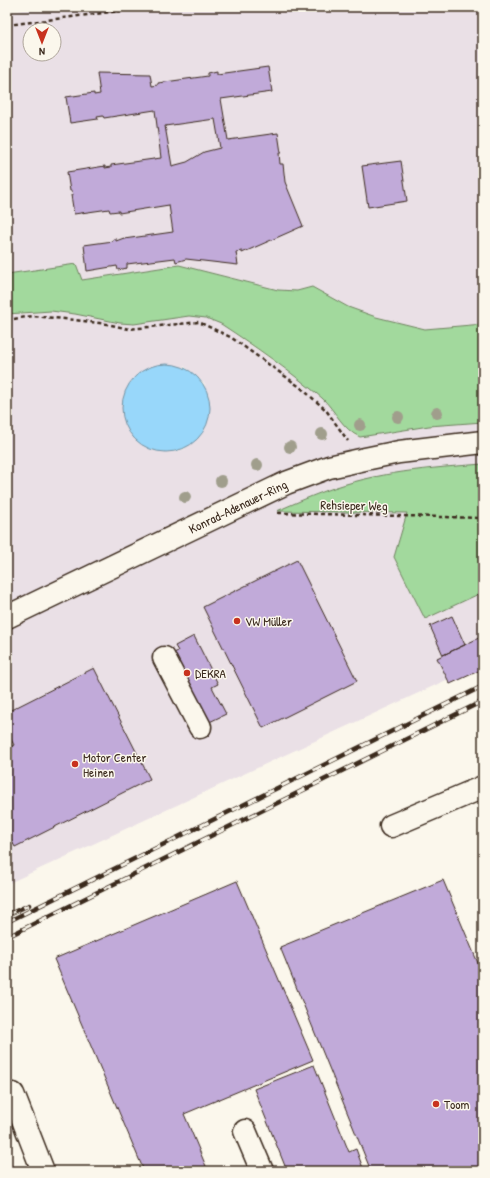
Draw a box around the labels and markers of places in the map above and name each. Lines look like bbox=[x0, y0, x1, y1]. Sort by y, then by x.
place label: VW Müller bbox=[245, 612, 292, 630]
marker: VW Müller bbox=[232, 616, 242, 626]
place label: DEKRA bbox=[195, 664, 227, 682]
marker: DEKRA bbox=[182, 668, 192, 678]
place label: Motor Center Heinen bbox=[83, 748, 147, 781]
marker: Motor Center Heinen bbox=[70, 759, 80, 769]
place label: Toom bbox=[444, 1095, 470, 1113]
marker: Toom bbox=[431, 1099, 441, 1109]

